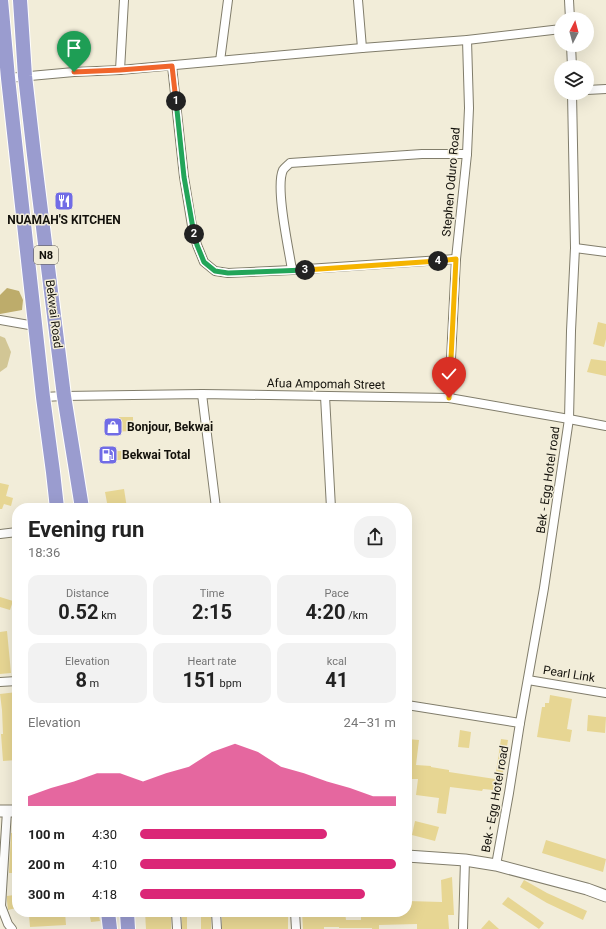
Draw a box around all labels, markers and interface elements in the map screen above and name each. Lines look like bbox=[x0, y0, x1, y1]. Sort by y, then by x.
north arrow bbox=[554, 12, 594, 52]
map controls bbox=[554, 12, 594, 100]
pin bbox=[57, 31, 91, 72]
icon: arrive bbox=[63, 37, 85, 59]
button: layers bbox=[554, 60, 594, 100]
pin: 1 bbox=[166, 91, 186, 111]
text: 1 bbox=[173, 94, 179, 107]
street label: Stephen Oduro Road bbox=[439, 127, 463, 237]
restaurant icon: NUAMAH'S KITCHEN bbox=[53, 190, 75, 212]
place label: NUAMAH'S KITCHEN bbox=[7, 213, 121, 227]
pin: 2 bbox=[184, 224, 204, 244]
text: 2 bbox=[191, 227, 197, 240]
road number: N8 bbox=[34, 246, 58, 264]
pin: 4 bbox=[428, 251, 448, 271]
text: 4 bbox=[435, 254, 441, 267]
pin: 3 bbox=[295, 260, 315, 280]
text: 3 bbox=[302, 263, 308, 276]
street label: Bekwai Road bbox=[43, 279, 65, 349]
pin bbox=[432, 357, 466, 398]
icon: check bbox=[438, 363, 460, 385]
street label: Afua Ampomah Street bbox=[267, 376, 385, 392]
shop icon: Bonjour, Bekwai bbox=[102, 416, 124, 438]
place label: Bonjour, Bekwai bbox=[127, 420, 213, 434]
street label: Bek - Egg Hotel road bbox=[534, 426, 562, 534]
fuel station icon: Bekwai Total bbox=[97, 444, 119, 466]
place label: Bekwai Total bbox=[122, 448, 190, 462]
button: share bbox=[354, 516, 396, 558]
text: Evening run bbox=[28, 517, 144, 542]
text: 18:36 bbox=[28, 545, 60, 560]
text: Distance bbox=[66, 587, 109, 600]
text: Time bbox=[200, 587, 224, 600]
text: Pace bbox=[324, 587, 349, 600]
text: 0.52 bbox=[58, 600, 98, 624]
text: 2:15 bbox=[192, 600, 232, 624]
text: 4:20 bbox=[305, 600, 345, 624]
text: km bbox=[98, 609, 116, 622]
text: /km bbox=[345, 609, 368, 622]
text: Elevation bbox=[65, 655, 110, 668]
text: Heart rate bbox=[188, 655, 236, 668]
text: kcal bbox=[327, 655, 347, 668]
street label: Pearl Link bbox=[542, 663, 597, 685]
text: 8 bbox=[75, 668, 87, 692]
text: 151 bbox=[182, 668, 217, 692]
text: 41 bbox=[325, 668, 348, 692]
text: m bbox=[87, 677, 99, 690]
text: bpm bbox=[217, 677, 242, 690]
text: Elevation bbox=[28, 715, 81, 730]
text: 24–31 m bbox=[344, 715, 396, 730]
street label: Bek - Egg Hotel road bbox=[479, 745, 511, 853]
text: 100 m bbox=[28, 827, 65, 842]
text: 4:30 bbox=[92, 827, 117, 842]
text: 200 m bbox=[28, 857, 65, 872]
text: 4:10 bbox=[92, 857, 117, 872]
text: 300 m bbox=[28, 887, 65, 902]
text: 4:18 bbox=[92, 887, 117, 902]

